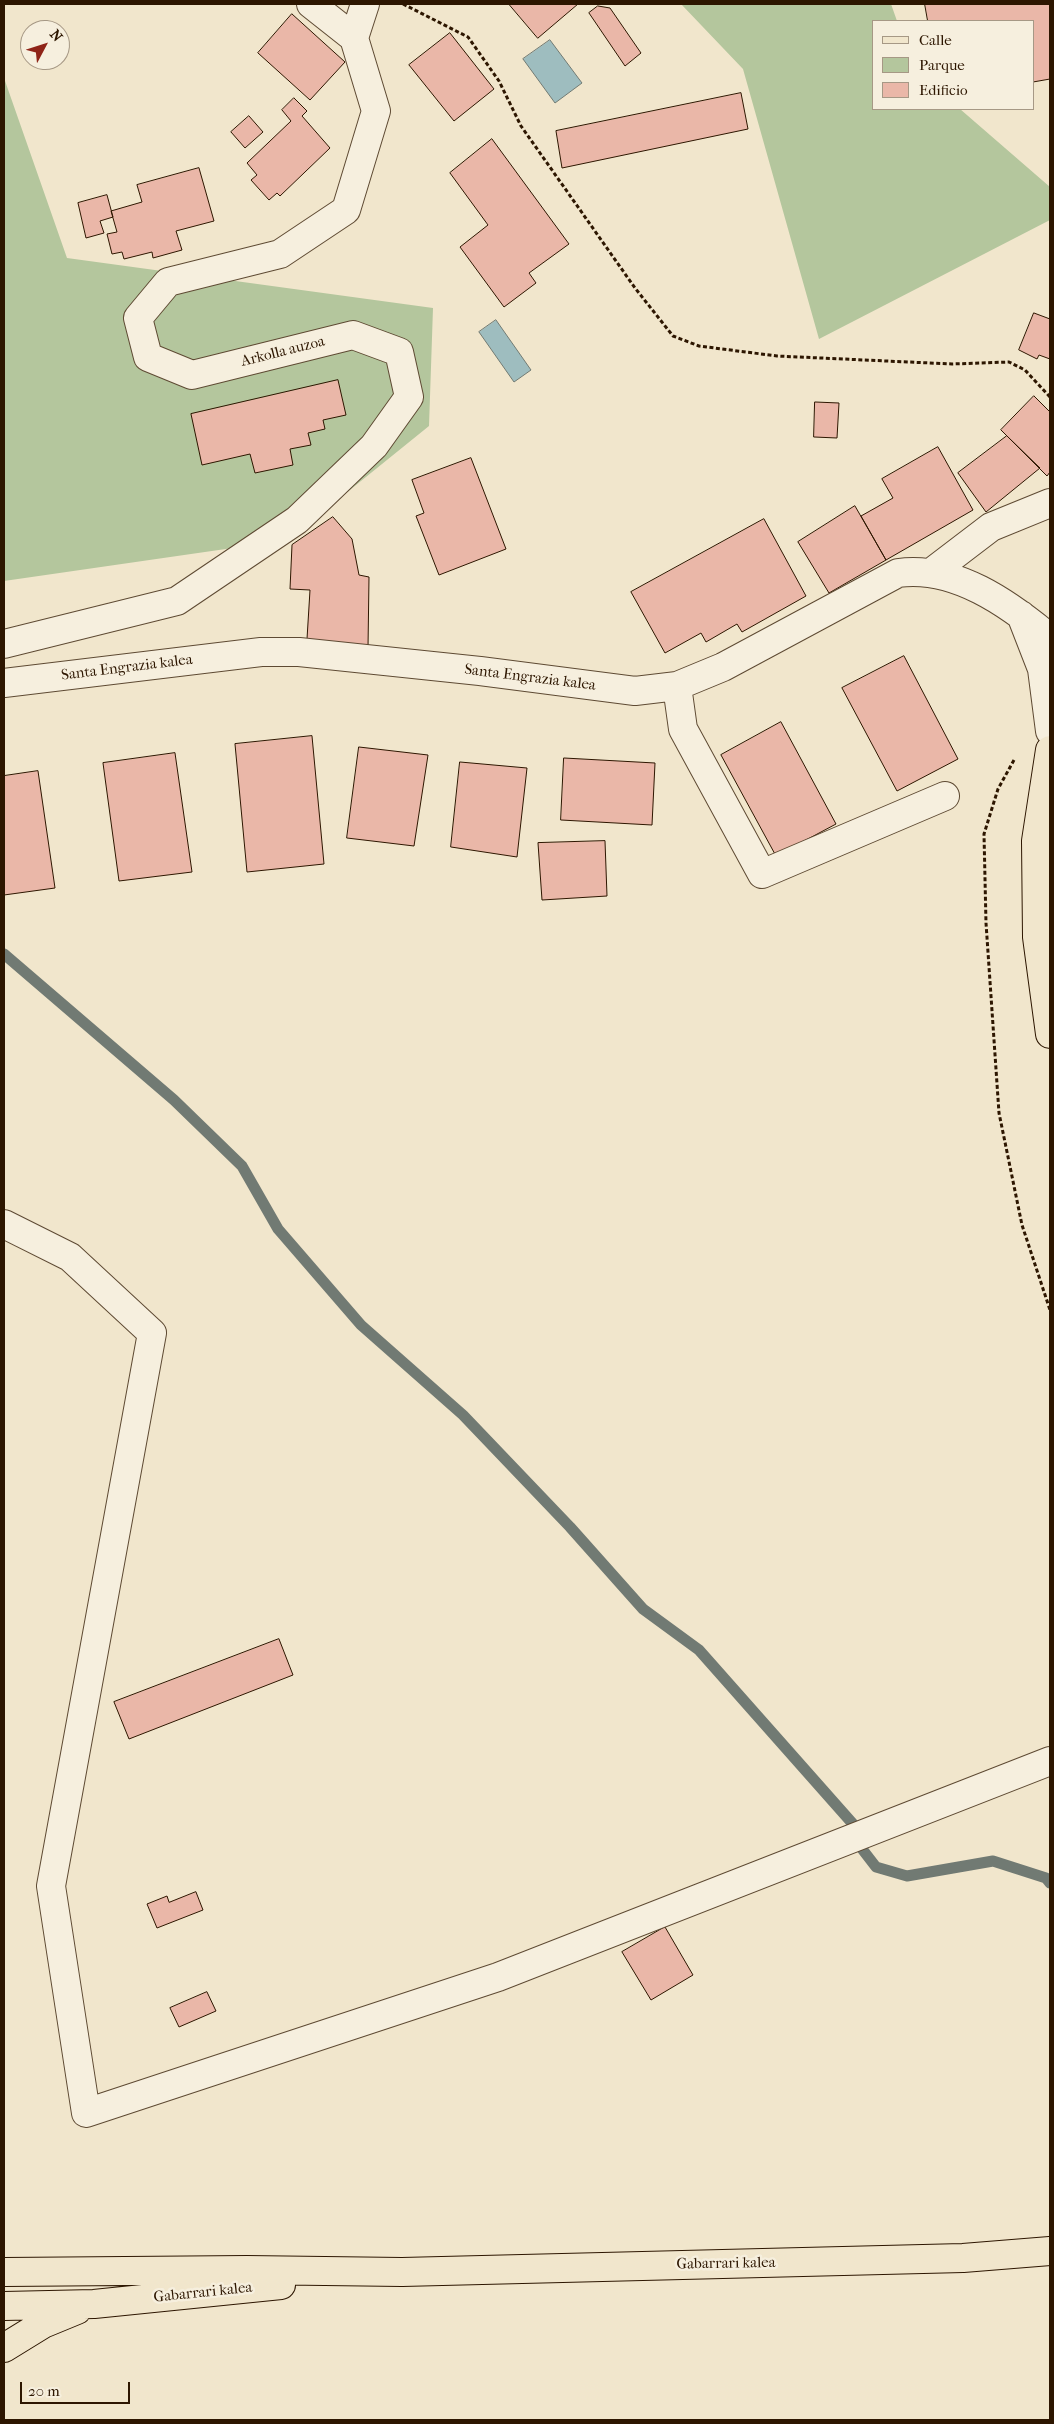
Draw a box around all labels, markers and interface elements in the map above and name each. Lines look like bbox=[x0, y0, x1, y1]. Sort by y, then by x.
north arrow bbox=[20, 20, 70, 70]
legend bbox=[872, 20, 1034, 110]
text: N bbox=[46, 26, 66, 45]
text: Calle bbox=[919, 31, 952, 49]
text: Parque bbox=[919, 56, 965, 74]
text: Edificio bbox=[919, 81, 968, 99]
street label: Arkolla auzoa bbox=[239, 333, 327, 371]
street label: Santa Engrazia kalea bbox=[60, 651, 194, 685]
street label: Santa Engrazia kalea bbox=[463, 661, 597, 695]
street label: Gabarrari kalea bbox=[676, 2254, 776, 2274]
street label: Gabarrari kalea bbox=[153, 2279, 253, 2307]
scale bar bbox=[22, 2372, 132, 2404]
text: 20 m bbox=[28, 2382, 60, 2400]

